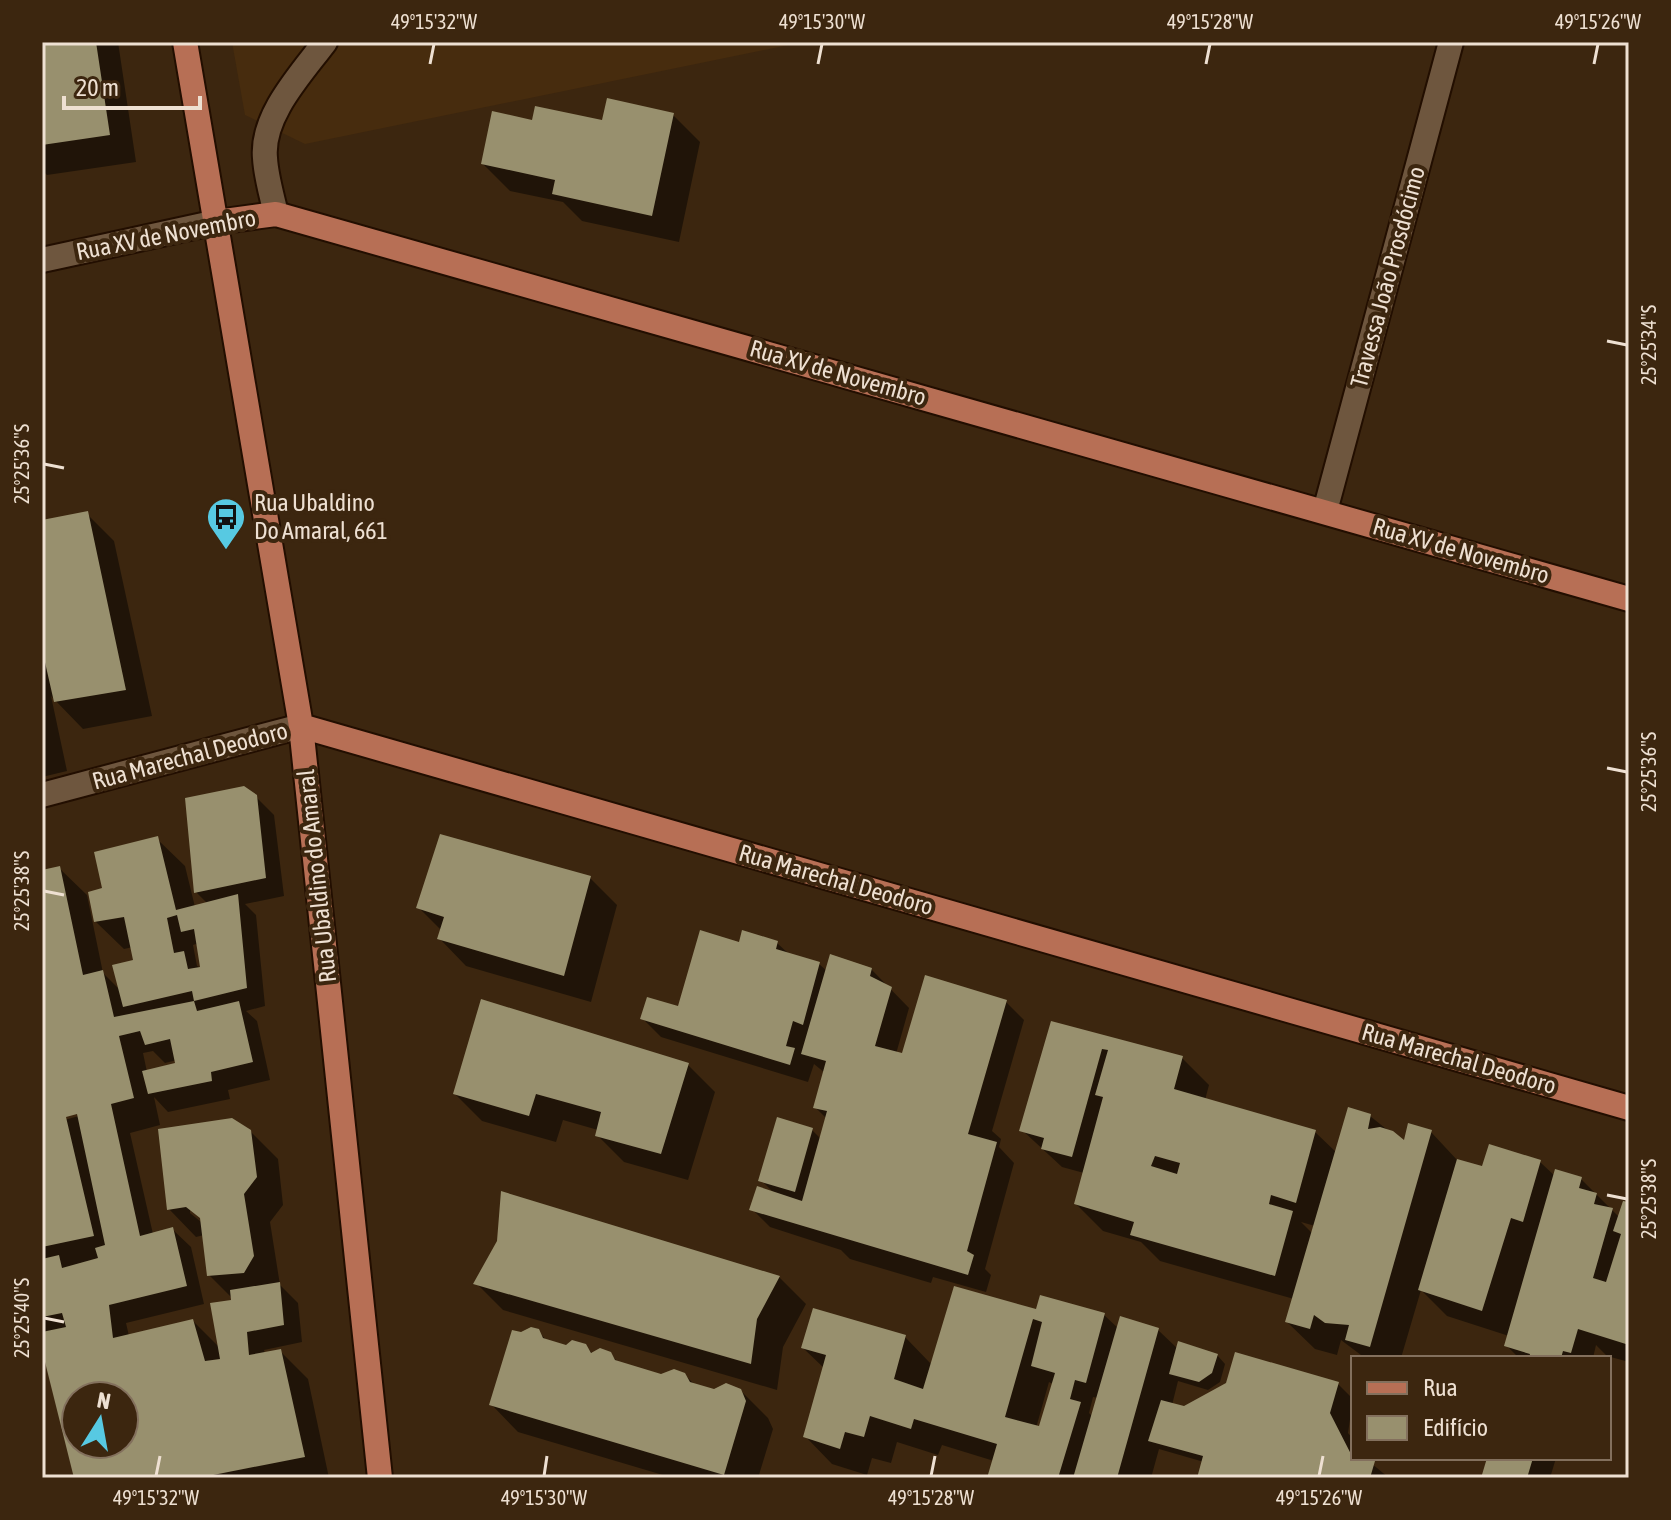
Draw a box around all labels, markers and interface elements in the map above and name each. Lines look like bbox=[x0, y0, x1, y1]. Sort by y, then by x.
text: 49°15'32"W bbox=[391, 10, 478, 33]
text: 49°15'30"W bbox=[779, 10, 866, 33]
text: 49°15'28"W bbox=[1167, 10, 1254, 33]
text: 49°15'26"W bbox=[1555, 10, 1642, 33]
scale bar bbox=[64, 60, 200, 110]
text: 20 m bbox=[76, 74, 119, 101]
street label: Travessa João Prosdócimo bbox=[1345, 163, 1430, 390]
street label: Rua XV de Novembro bbox=[74, 204, 258, 265]
text: 25°25'34"S bbox=[1637, 305, 1660, 385]
street label: Rua XV de Novembro bbox=[747, 334, 929, 411]
text: 25°25'36"S bbox=[10, 424, 33, 504]
place label: Rua Ubaldino Do Amaral, 661 bbox=[254, 489, 388, 544]
bus stop icon: Rua Ubaldino Do Amaral, 661 bbox=[205, 496, 247, 551]
street label: Rua XV de Novembro bbox=[1370, 512, 1552, 589]
street label: Rua Marechal Deodoro bbox=[89, 716, 290, 795]
text: 25°25'36"S bbox=[1637, 732, 1660, 812]
street label: Rua Ubaldino do Amaral bbox=[292, 767, 341, 984]
street label: Rua Marechal Deodoro bbox=[736, 839, 936, 920]
text: 25°25'38"S bbox=[10, 851, 33, 931]
street label: Rua Marechal Deodoro bbox=[1359, 1018, 1559, 1099]
text: 25°25'38"S bbox=[1637, 1159, 1660, 1239]
text: 25°25'40"S bbox=[10, 1278, 33, 1358]
legend bbox=[1351, 1356, 1611, 1460]
text: Rua bbox=[1423, 1374, 1458, 1401]
north arrow bbox=[60, 1380, 140, 1460]
text: N bbox=[95, 1386, 113, 1414]
text: Edifício bbox=[1423, 1414, 1488, 1441]
text: 49°15'32"W bbox=[113, 1486, 200, 1509]
text: 49°15'30"W bbox=[501, 1486, 588, 1509]
text: 49°15'28"W bbox=[888, 1486, 975, 1509]
text: 49°15'26"W bbox=[1276, 1486, 1363, 1509]

